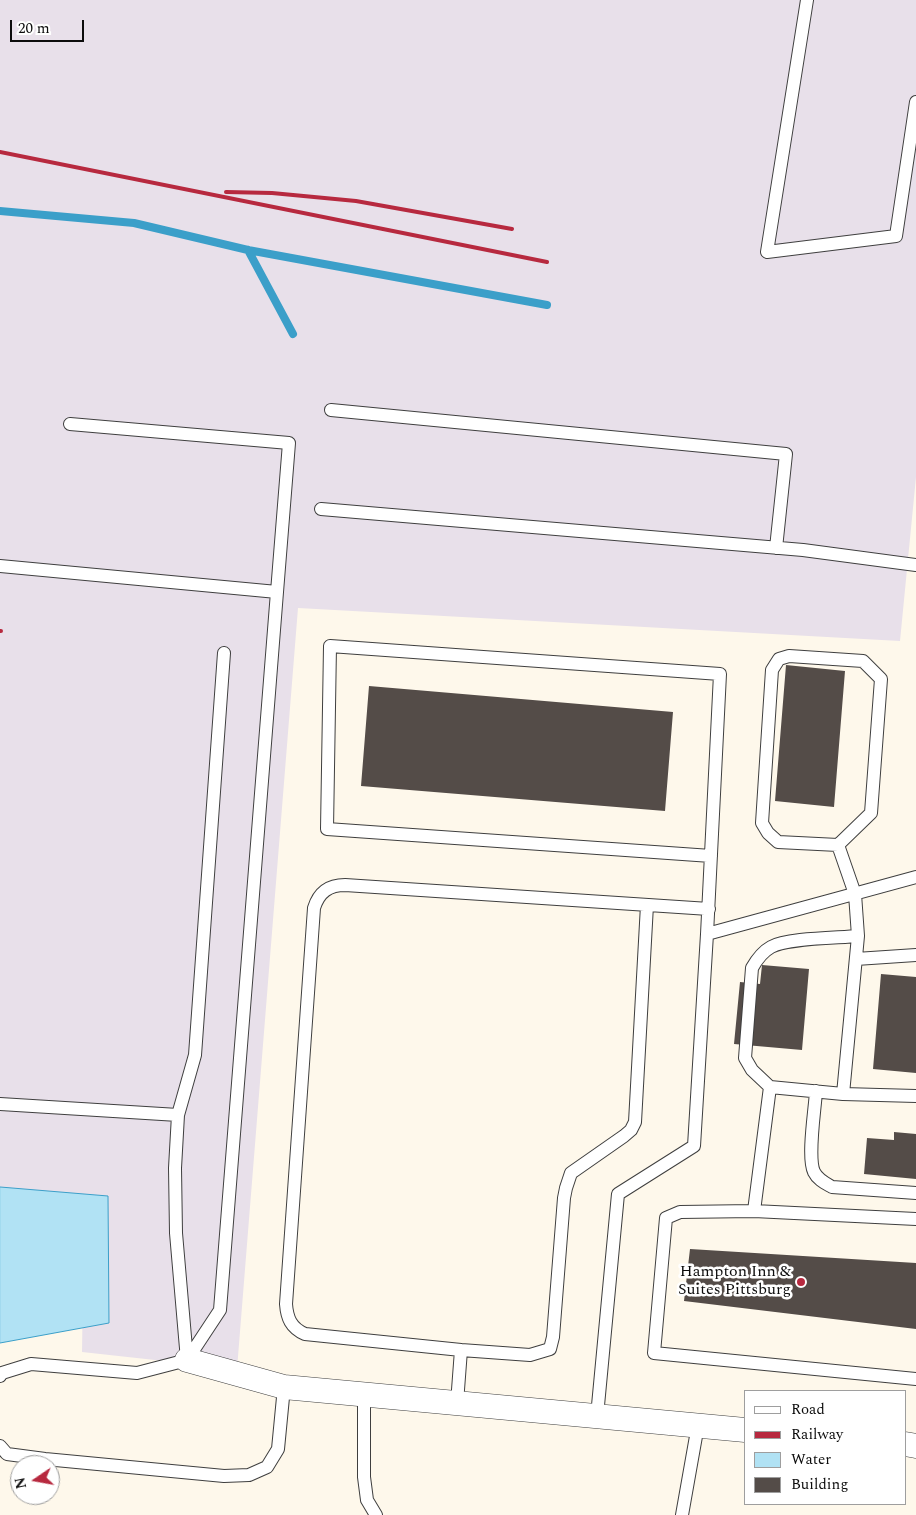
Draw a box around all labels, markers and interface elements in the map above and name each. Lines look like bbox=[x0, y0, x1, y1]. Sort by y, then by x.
scale bar bbox=[12, 10, 86, 42]
text: 20 m bbox=[18, 17, 50, 40]
place label: Hampton Inn & Suites Pittsburg bbox=[678, 1263, 791, 1301]
marker: Hampton Inn & Suites Pittsburg bbox=[795, 1276, 807, 1288]
legend bbox=[744, 1390, 906, 1505]
text: Road bbox=[791, 1398, 825, 1421]
text: Railway bbox=[791, 1423, 843, 1446]
text: Water bbox=[791, 1448, 831, 1471]
north arrow bbox=[10, 1455, 60, 1505]
text: Building bbox=[791, 1473, 848, 1496]
text: N bbox=[9, 1475, 32, 1491]

